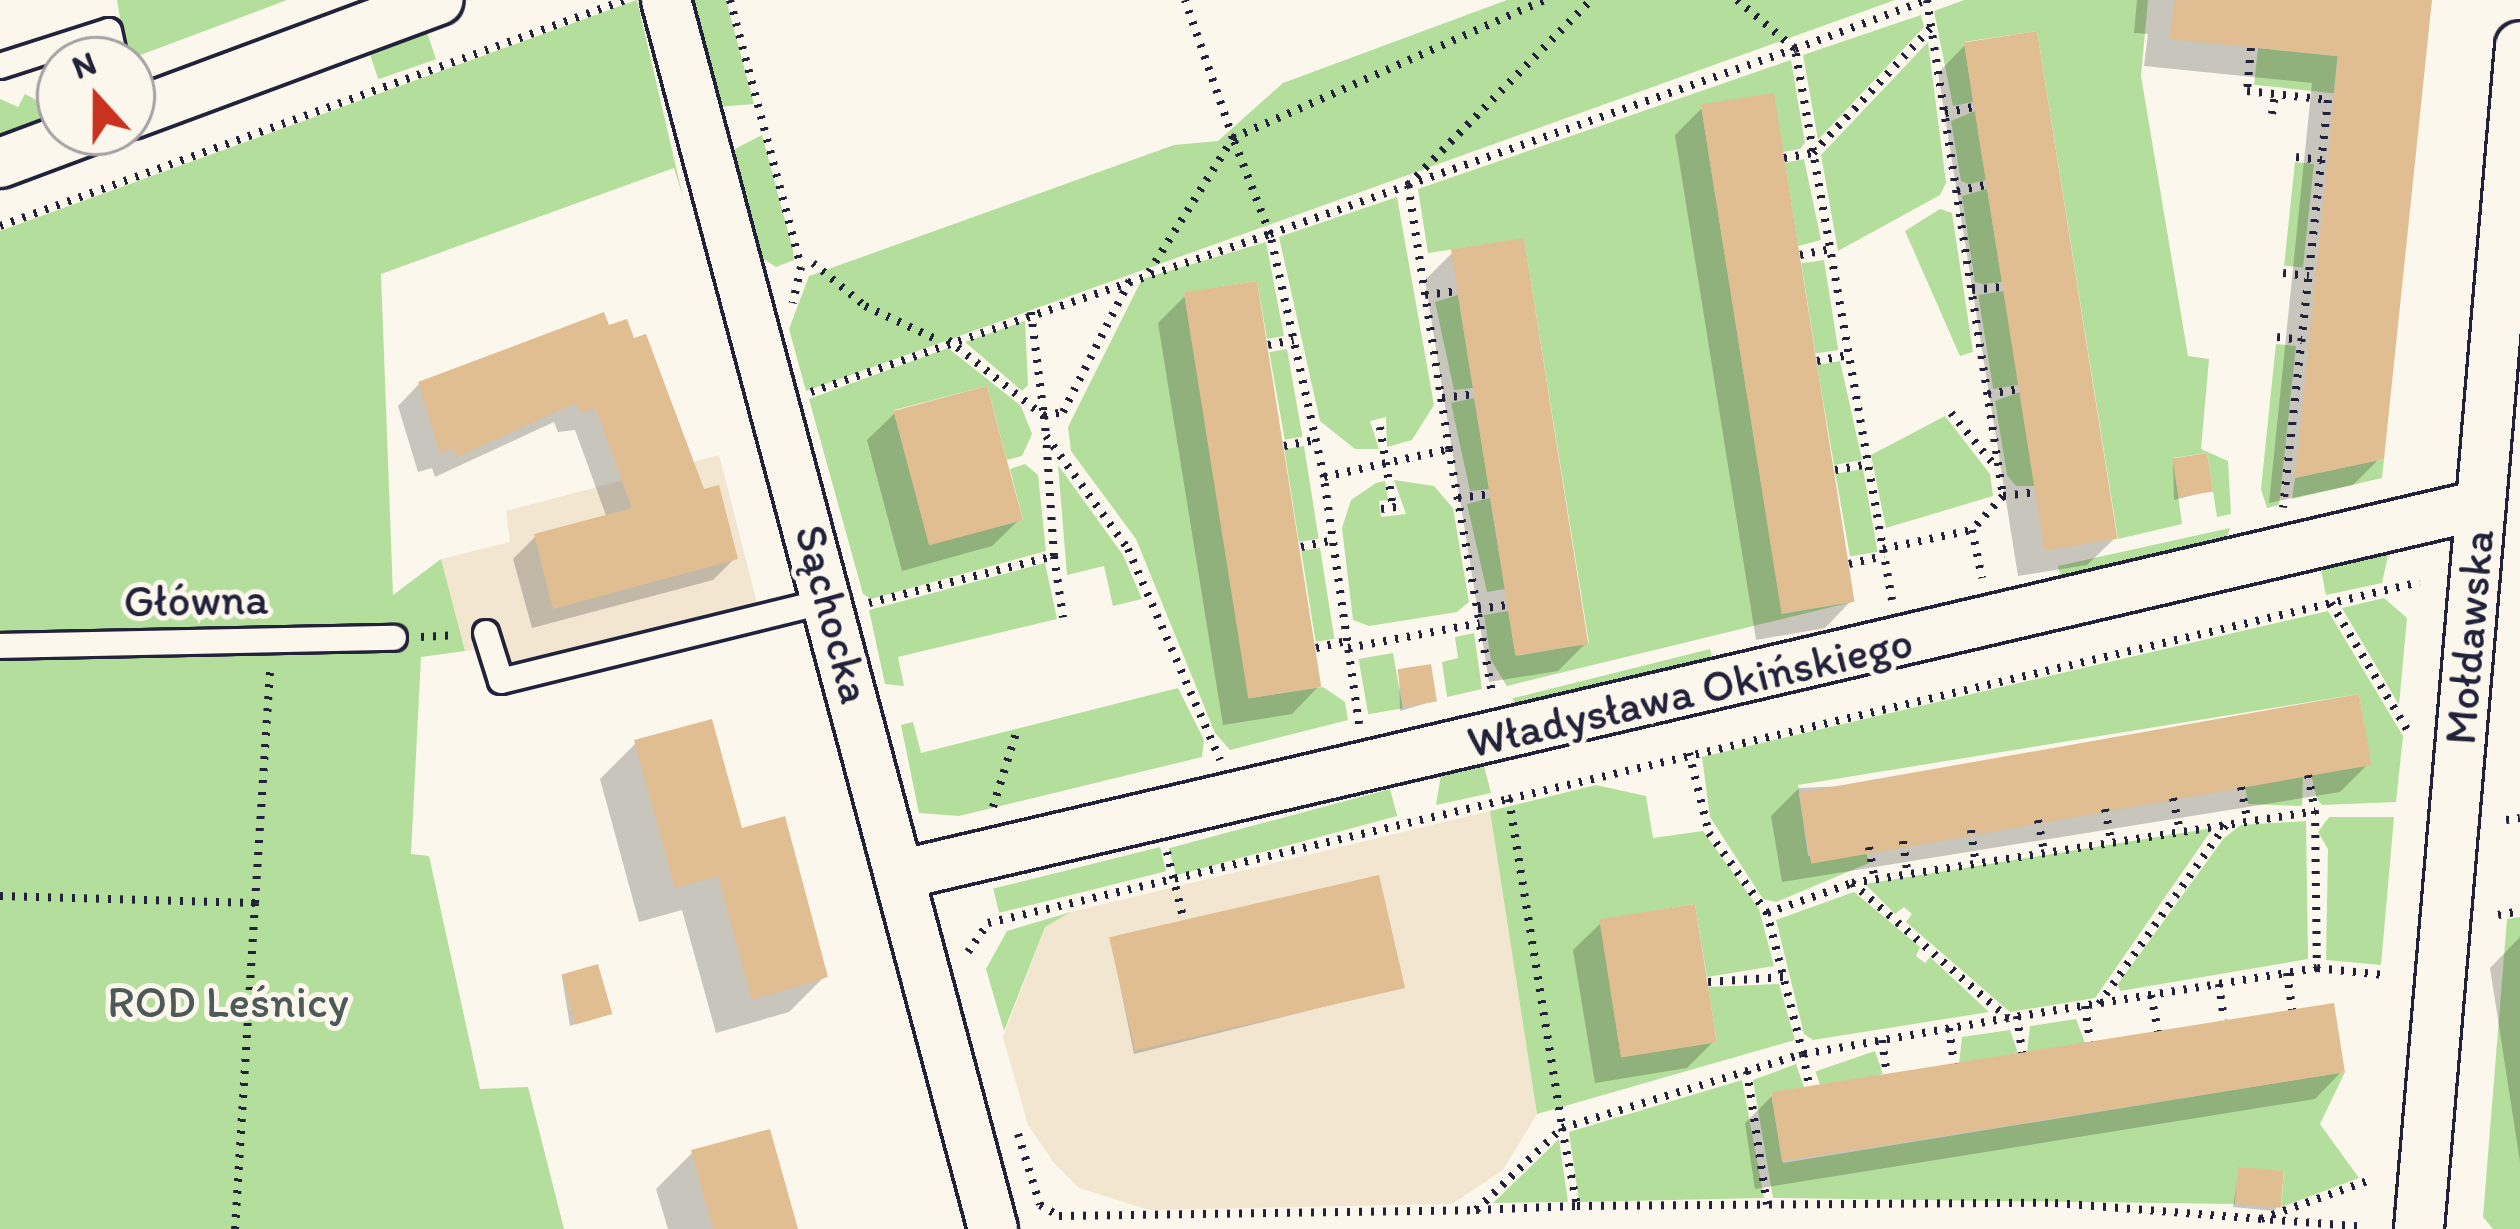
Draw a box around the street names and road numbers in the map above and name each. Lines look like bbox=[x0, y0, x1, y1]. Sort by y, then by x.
street label: Sąchocka bbox=[783, 519, 883, 709]
street label: Mołdawska bbox=[2433, 527, 2505, 747]
street label: Główna bbox=[123, 572, 269, 628]
street label: Władysława Okińskiego bbox=[1462, 614, 1918, 770]

